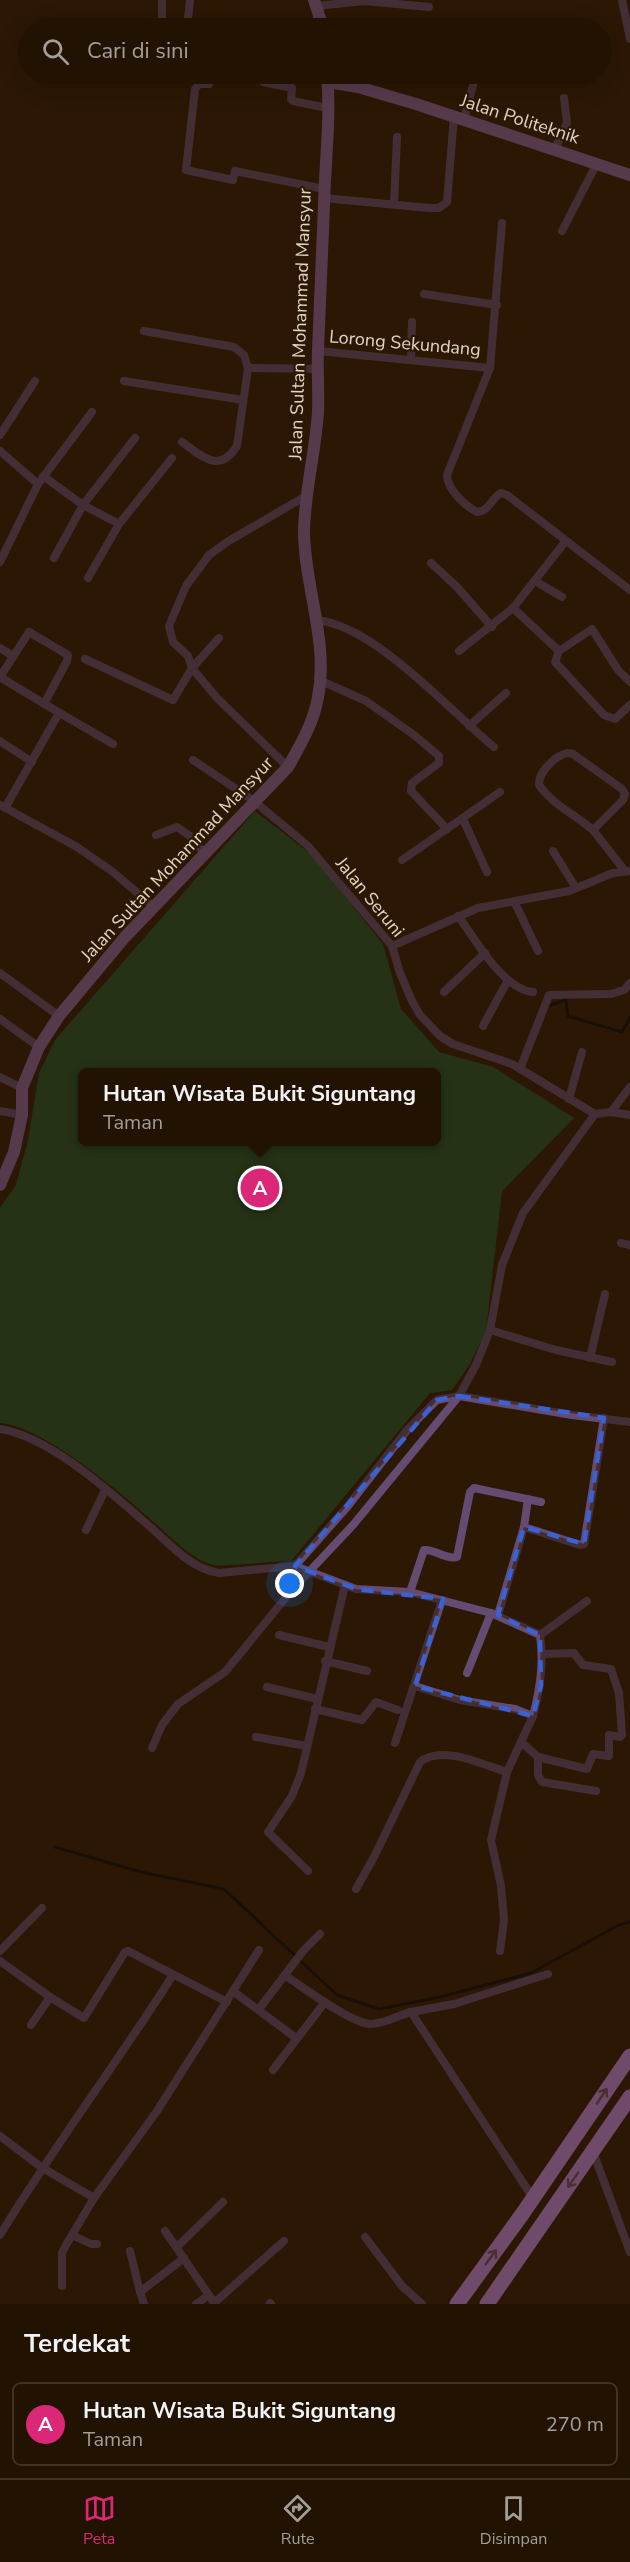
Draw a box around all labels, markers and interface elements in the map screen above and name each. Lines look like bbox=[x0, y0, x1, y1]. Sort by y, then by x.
search box bbox=[18, 18, 612, 84]
icon: search bbox=[39, 35, 72, 68]
text: Cari di sini bbox=[87, 36, 189, 66]
street label: Jalan Politeknik bbox=[456, 88, 584, 150]
street label: Jalan Sultan Mohammad Mansyur bbox=[283, 187, 317, 461]
street label: Lorong Sekundang bbox=[328, 324, 482, 362]
street label: Jalan Sultan Mohammad Mansyur bbox=[75, 751, 279, 967]
street label: Jalan Seruni bbox=[330, 851, 410, 942]
popup bbox=[78, 1068, 441, 1146]
text: Hutan Wisata Bukit Siguntang bbox=[103, 1079, 416, 1109]
text: Taman bbox=[103, 1109, 163, 1136]
pin: A bbox=[240, 1166, 280, 1210]
your location bbox=[275, 1569, 304, 1598]
one-way arrow bbox=[596, 2089, 608, 2105]
one-way arrow bbox=[567, 2172, 579, 2188]
one-way arrow bbox=[485, 2249, 497, 2265]
text: Terdekat bbox=[24, 2326, 130, 2361]
text: Hutan Wisata Bukit Siguntang bbox=[83, 2396, 396, 2426]
text: A bbox=[38, 2411, 53, 2438]
text: 270 m bbox=[546, 2411, 604, 2438]
text: Taman bbox=[83, 2426, 143, 2453]
tab: Peta bbox=[83, 2492, 116, 2550]
tab: Rute bbox=[281, 2492, 315, 2550]
tab: Disimpan bbox=[480, 2492, 547, 2550]

